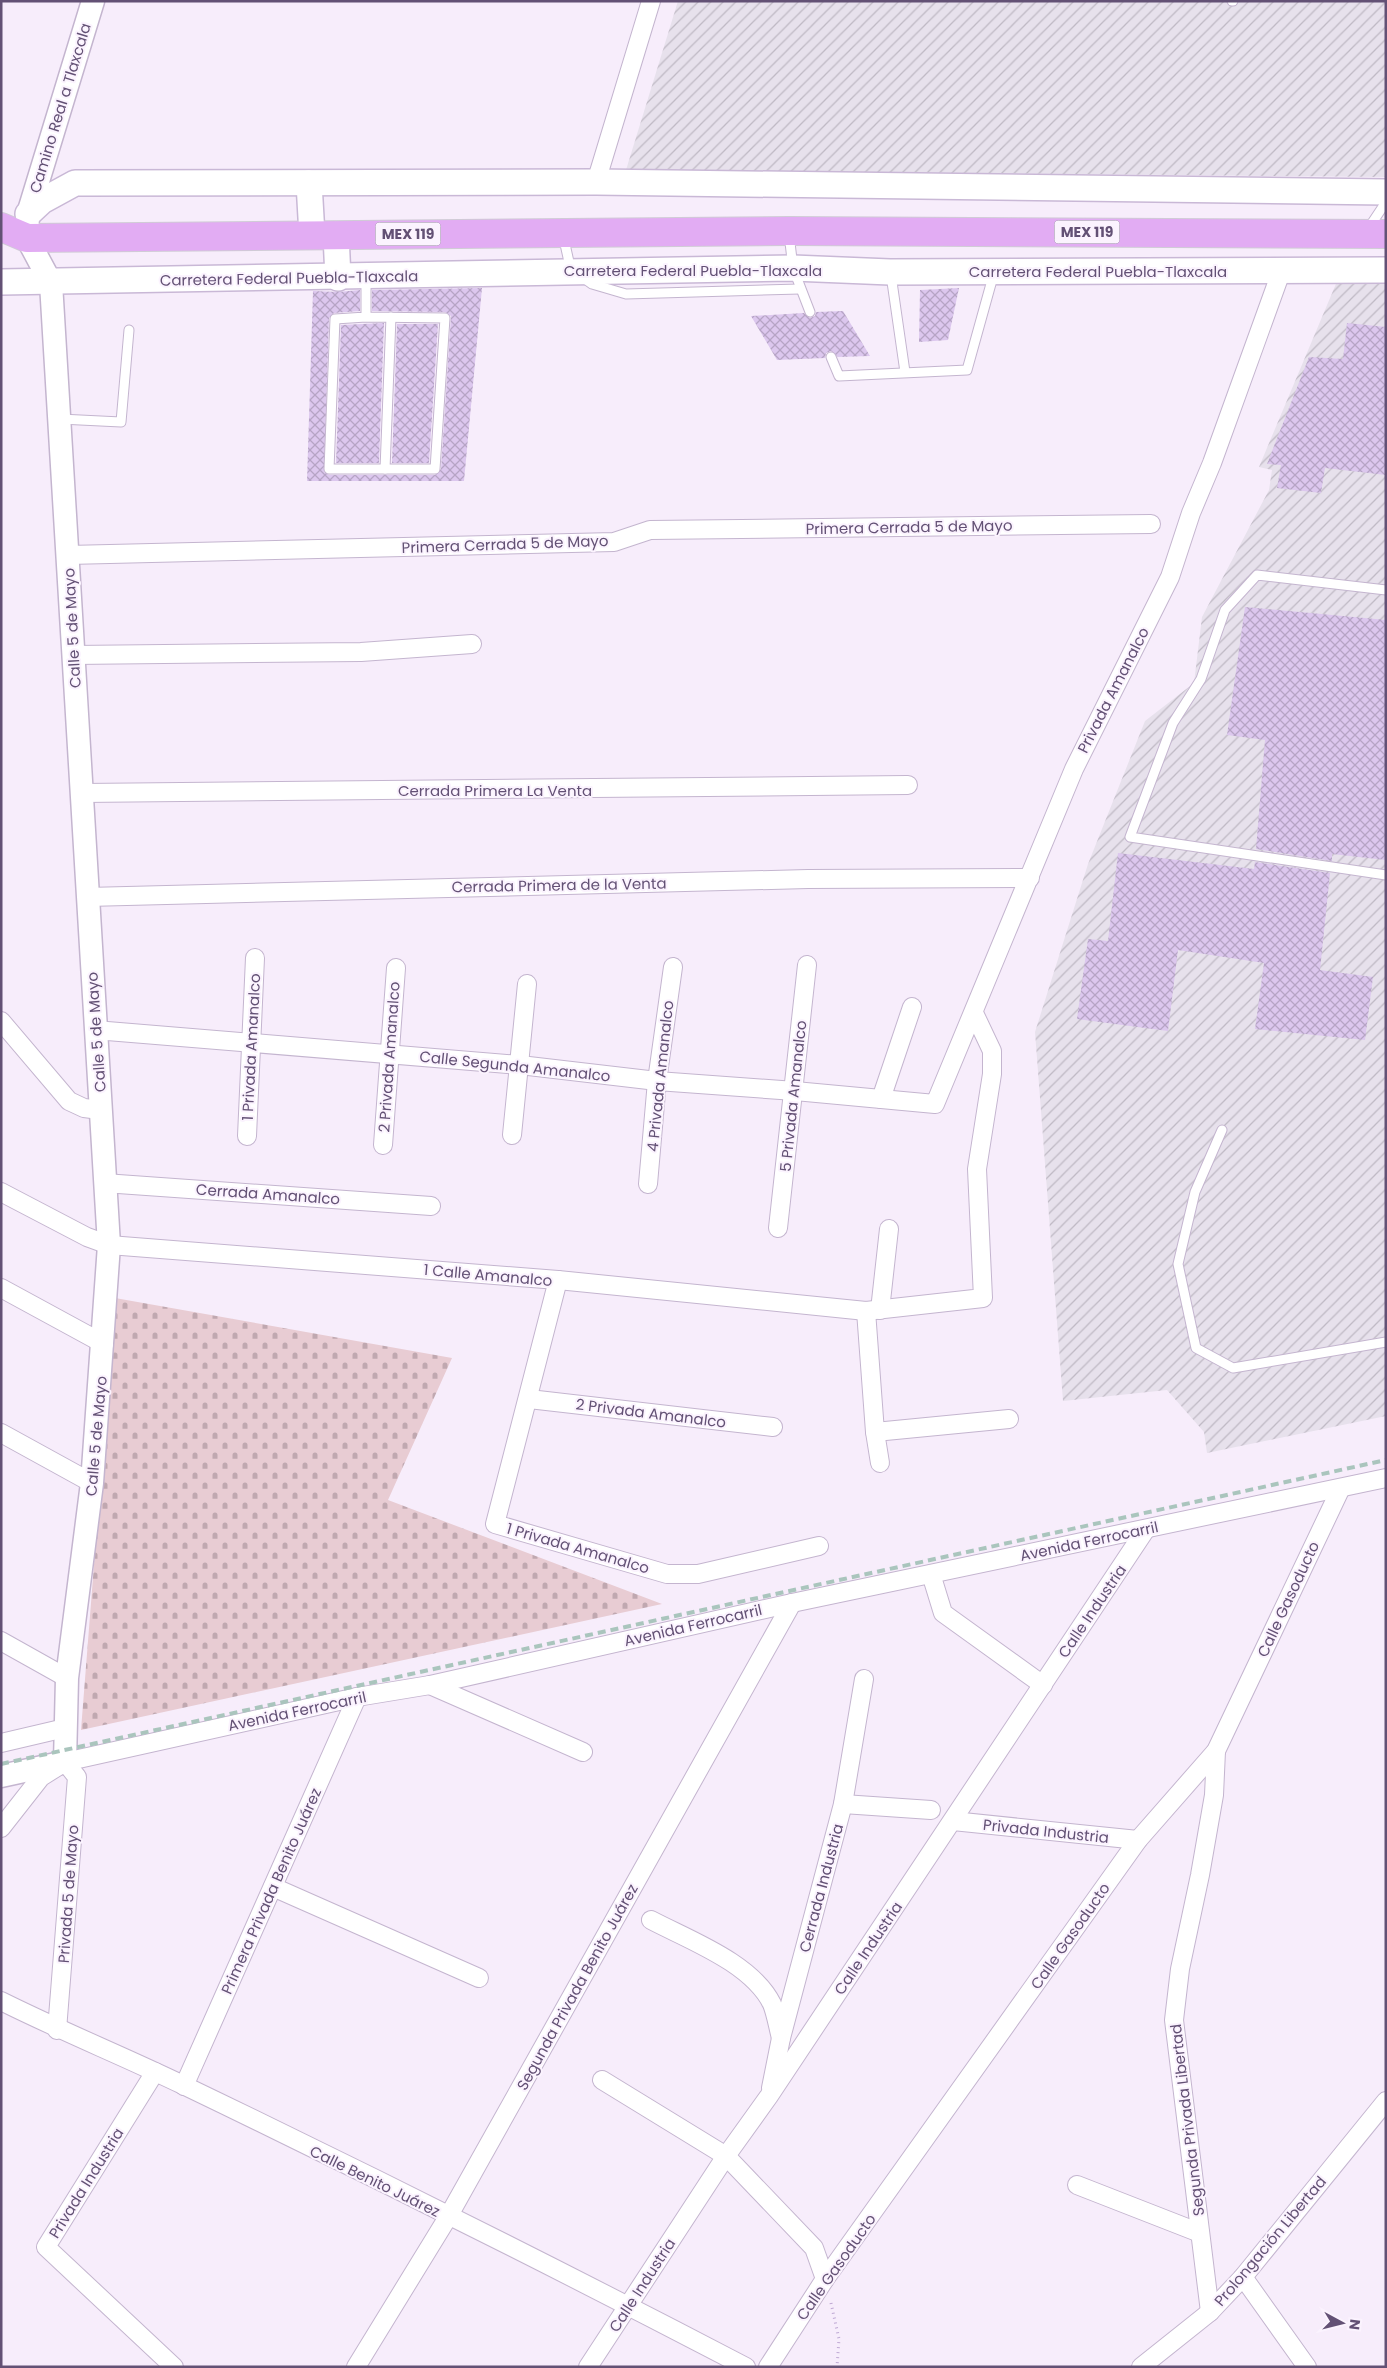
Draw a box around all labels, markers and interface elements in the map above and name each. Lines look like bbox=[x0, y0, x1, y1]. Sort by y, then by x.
street label: Camino Real a Tlaxcala bbox=[24, 20, 96, 196]
road number: MEX 119 bbox=[1054, 220, 1120, 243]
road number: MEX 119 bbox=[376, 222, 440, 245]
street label: Carretera Federal Puebla-Tlaxcala bbox=[564, 260, 822, 281]
street label: Carretera Federal Puebla-Tlaxcala bbox=[969, 261, 1227, 282]
street label: Carretera Federal Puebla-Tlaxcala bbox=[160, 265, 418, 291]
street label: Primera Cerrada 5 de Mayo bbox=[805, 515, 1013, 539]
street label: Primera Cerrada 5 de Mayo bbox=[401, 530, 609, 558]
street label: Calle 5 de Mayo bbox=[58, 567, 86, 689]
street label: Privada Amanalco bbox=[1072, 623, 1154, 757]
street label: Cerrada Primera La Venta bbox=[398, 780, 592, 801]
street label: Cerrada Primera de la Venta bbox=[451, 873, 667, 897]
street label: Calle 5 de Mayo bbox=[81, 971, 111, 1093]
street label: 1 Privada Amanalco bbox=[237, 973, 265, 1121]
street label: 2 Privada Amanalco bbox=[373, 981, 405, 1133]
street label: 4 Privada Amanalco bbox=[642, 999, 678, 1153]
street label: 5 Privada Amanalco bbox=[775, 1019, 811, 1173]
street label: Calle Segunda Amanalco bbox=[418, 1046, 612, 1086]
street label: Cerrada Amanalco bbox=[195, 1178, 341, 1210]
street label: 1 Calle Amanalco bbox=[423, 1259, 553, 1291]
street label: Calle 5 de Mayo bbox=[80, 1375, 112, 1497]
street label: 2 Privada Amanalco bbox=[575, 1393, 727, 1433]
street label: Avenida Ferrocarril bbox=[1018, 1516, 1160, 1566]
street label: 1 Privada Amanalco bbox=[504, 1518, 652, 1578]
street label: Calle Gasoducto bbox=[1252, 1538, 1324, 1660]
street label: Calle Industria bbox=[1053, 1560, 1131, 1662]
street label: Avenida Ferrocarril bbox=[622, 1599, 764, 1651]
street label: Avenida Ferrocarril bbox=[226, 1686, 368, 1736]
street label: Primera Privada Benito Juárez bbox=[216, 1784, 326, 1997]
street label: Privada Industria bbox=[982, 1814, 1110, 1848]
street label: Cerrada Industria bbox=[794, 1821, 848, 1955]
street label: Privada 5 de Mayo bbox=[53, 1824, 83, 1964]
street label: Calle Gasoducto bbox=[1025, 1879, 1115, 1993]
street label: Segunda Privada Benito Juárez bbox=[511, 1880, 643, 2094]
street label: Calle Industria bbox=[829, 1897, 907, 1999]
street label: Segunda Privada Libertad bbox=[1165, 2023, 1209, 2217]
street label: Privada Industria bbox=[44, 2124, 128, 2242]
street label: Calle Benito Juárez bbox=[306, 2140, 444, 2222]
street label: Prolongación Libertad bbox=[1209, 2171, 1331, 2311]
street label: Calle Gasoducto bbox=[791, 2210, 881, 2324]
street label: Calle Industria bbox=[604, 2234, 680, 2336]
north arrow bbox=[1317, 2298, 1367, 2348]
text: N bbox=[1344, 2318, 1365, 2331]

